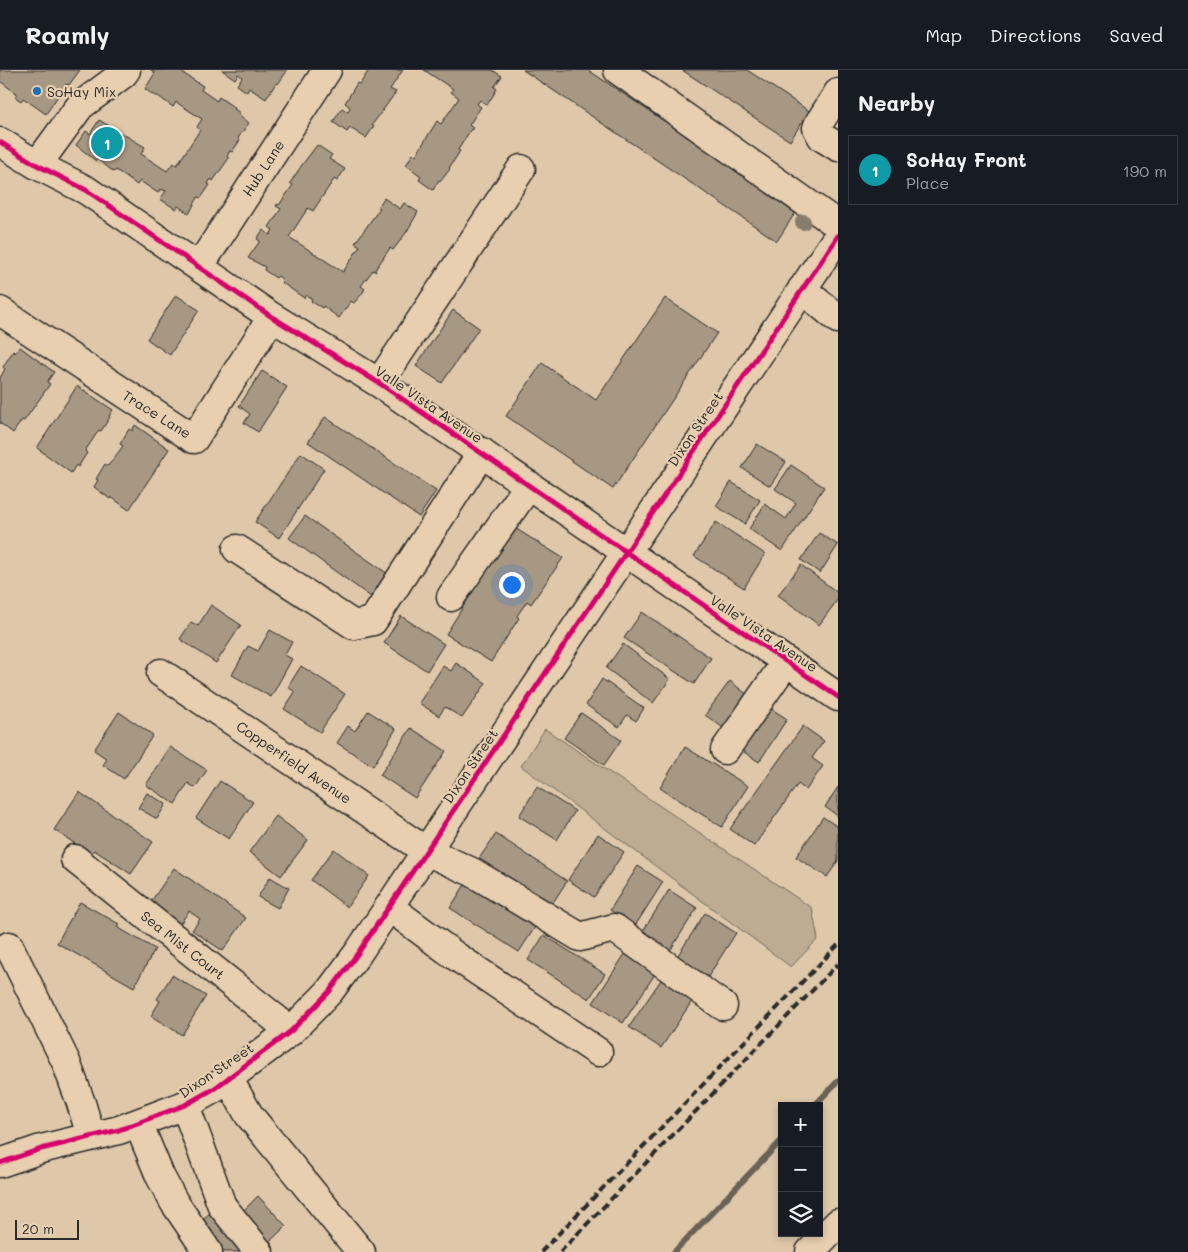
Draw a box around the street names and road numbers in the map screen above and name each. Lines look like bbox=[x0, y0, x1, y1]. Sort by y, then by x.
street label: Hub Lane bbox=[238, 136, 288, 200]
street label: Valle Vista Avenue bbox=[372, 361, 486, 447]
street label: Trace Lane bbox=[119, 385, 195, 443]
street label: Dixon Street bbox=[663, 388, 727, 470]
street label: Valle Vista Avenue bbox=[707, 590, 821, 676]
street label: Copperfield Avenue bbox=[233, 716, 355, 808]
street label: Dixon Street bbox=[438, 725, 502, 807]
street label: Sea Mist Court bbox=[137, 906, 229, 984]
street label: Dixon Street bbox=[175, 1038, 257, 1102]

